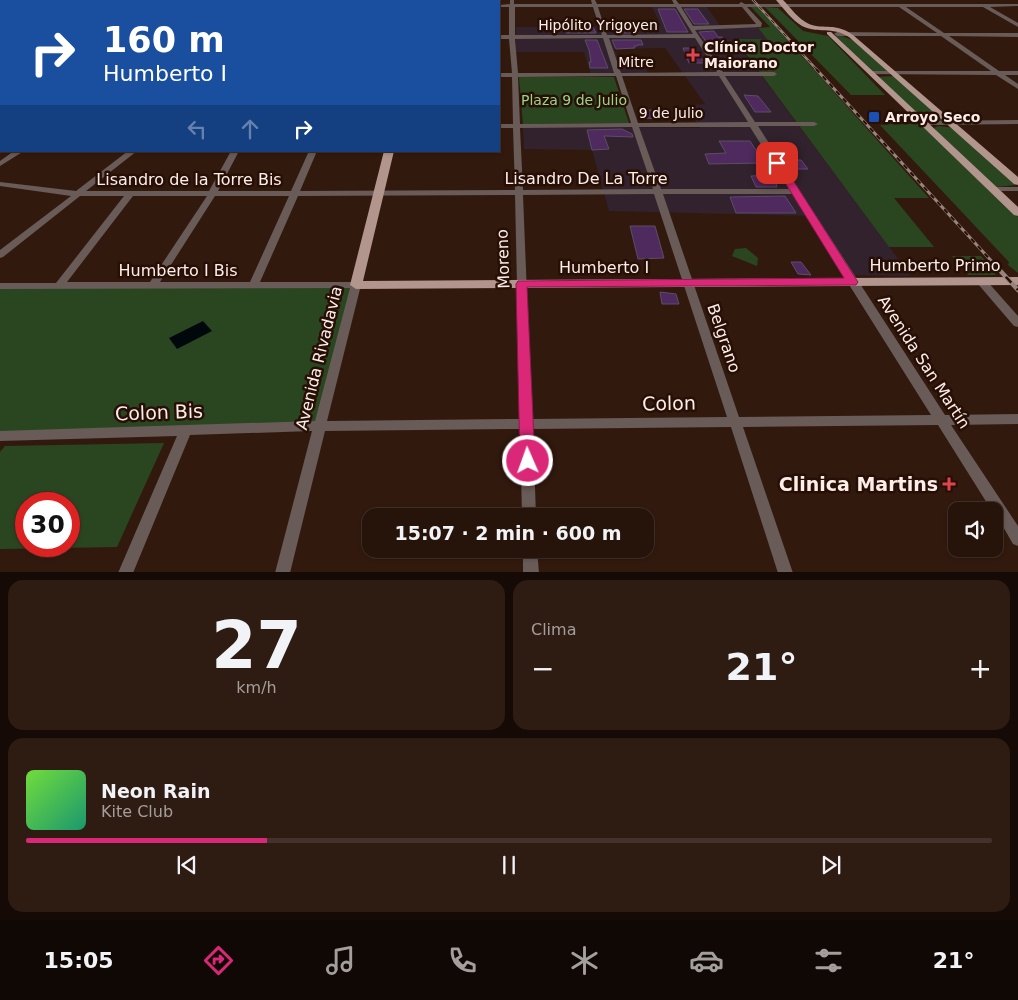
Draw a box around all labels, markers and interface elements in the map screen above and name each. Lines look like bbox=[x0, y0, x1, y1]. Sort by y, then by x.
street label: Hipólito Yrigoyen bbox=[538, 17, 658, 33]
icon: right bbox=[20, 20, 85, 85]
text: 160 m bbox=[103, 20, 225, 60]
place label: Clínica Doctor Maiorano bbox=[704, 39, 814, 71]
marker: Clínica Doctor Maiorano bbox=[686, 48, 700, 62]
street label: Mitre bbox=[618, 54, 654, 70]
text: Humberto I bbox=[103, 61, 227, 86]
park label: Plaza 9 de Julio bbox=[521, 92, 627, 108]
street label: 9 de Julio bbox=[639, 105, 703, 121]
place label: Arroyo Seco bbox=[885, 109, 981, 125]
marker: Arroyo Seco bbox=[867, 110, 881, 124]
icon: left bbox=[183, 115, 211, 143]
icon: ahead bbox=[236, 115, 264, 143]
icon: right bbox=[289, 115, 317, 143]
pin bbox=[756, 142, 798, 184]
icon: arrive bbox=[763, 149, 791, 177]
street label: Lisandro De La Torre bbox=[504, 169, 668, 188]
street label: Lisandro de la Torre Bis bbox=[96, 170, 282, 189]
street label: Moreno bbox=[492, 229, 514, 289]
street label: Humberto Primo bbox=[869, 256, 1001, 275]
street label: Humberto I bbox=[559, 258, 649, 277]
street label: Humberto I Bis bbox=[118, 261, 238, 280]
street label: Avenida Rivadavia bbox=[292, 284, 346, 432]
street label: Avenida San Martín bbox=[874, 292, 974, 432]
street label: Belgrano bbox=[703, 301, 745, 375]
street label: Colon bbox=[642, 392, 696, 414]
street label: Colon Bis bbox=[115, 399, 203, 425]
position arrow bbox=[501, 434, 553, 486]
place label: Clinica Martins bbox=[779, 473, 938, 495]
marker: Clinica Martins bbox=[942, 477, 956, 491]
speed limit sign: 30 bbox=[15, 492, 80, 557]
map controls bbox=[948, 502, 1003, 557]
button: sound bbox=[948, 502, 1003, 557]
text: 15:07 · 2 min · 600 m bbox=[394, 522, 622, 544]
text: 27 bbox=[211, 608, 302, 683]
text: Clima bbox=[531, 620, 576, 639]
text: 21° bbox=[726, 645, 797, 689]
text: − bbox=[531, 652, 554, 685]
text: + bbox=[969, 652, 992, 685]
text: km/h bbox=[236, 678, 277, 697]
text: Neon Rain bbox=[101, 780, 210, 802]
text: Kite Club bbox=[101, 802, 173, 821]
icon: previous bbox=[173, 851, 201, 879]
icon: pause bbox=[495, 851, 523, 879]
icon: next bbox=[817, 851, 845, 879]
icon: directions bbox=[201, 943, 236, 978]
icon: music bbox=[323, 943, 358, 978]
icon: phone bbox=[445, 943, 480, 978]
icon: climate bbox=[567, 943, 602, 978]
icon: car bbox=[689, 943, 724, 978]
icon: filters bbox=[811, 943, 846, 978]
text: 15:05 bbox=[44, 948, 114, 973]
text: 21° bbox=[933, 948, 974, 973]

